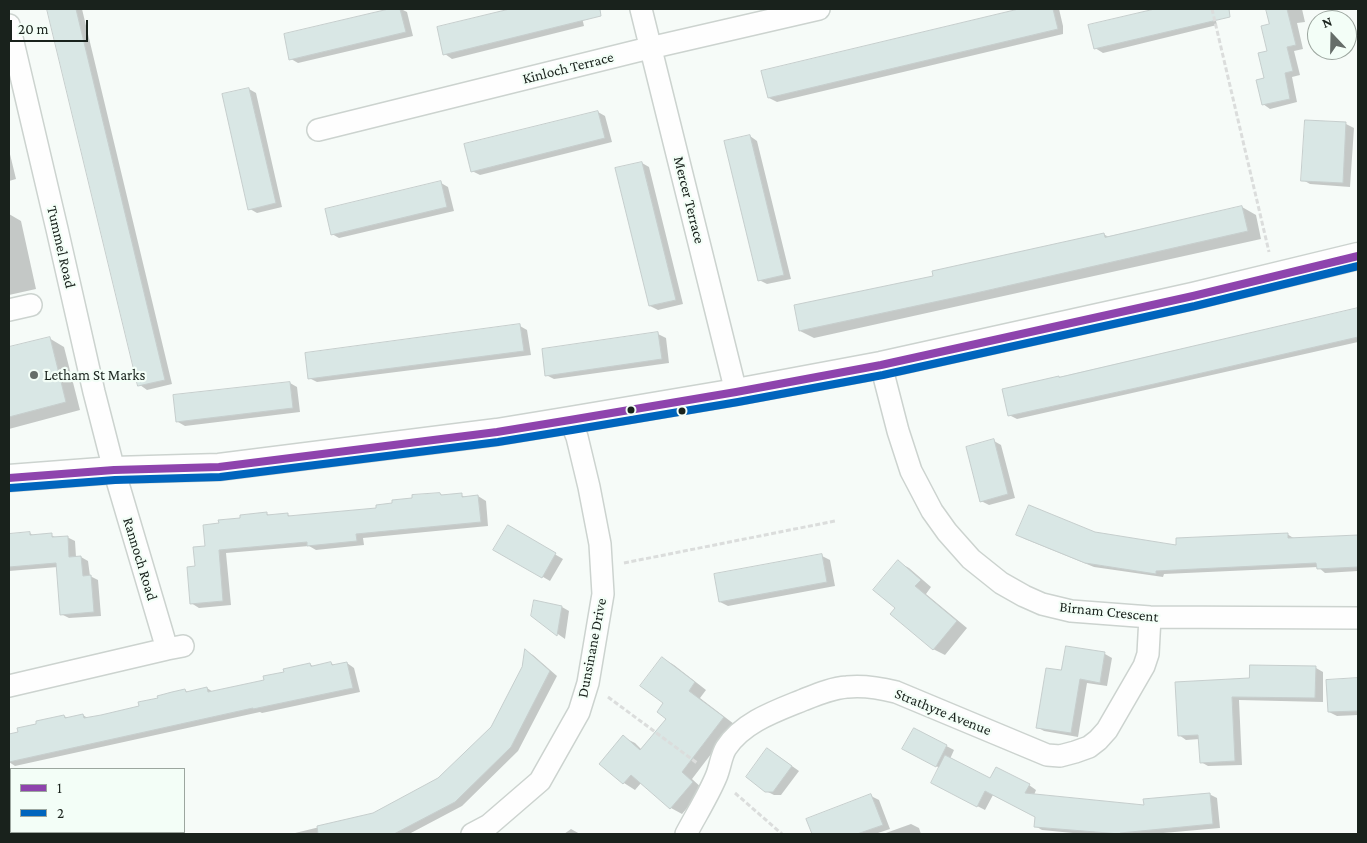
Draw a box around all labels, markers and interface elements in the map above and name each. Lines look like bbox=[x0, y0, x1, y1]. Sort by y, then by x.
scale bar bbox=[12, 10, 90, 42]
north arrow bbox=[1307, 10, 1357, 60]
text: N bbox=[1320, 13, 1334, 31]
text: 20 m bbox=[18, 21, 49, 37]
street label: Kinloch Terrace bbox=[521, 48, 615, 88]
street label: Mercer Terrace bbox=[669, 155, 709, 245]
street label: Tummel Road bbox=[43, 204, 79, 290]
place label: Letham St Marks bbox=[44, 366, 145, 384]
marker: Letham St Marks bbox=[28, 369, 40, 381]
unlabelled marker bbox=[626, 405, 636, 415]
unlabelled marker bbox=[677, 406, 687, 416]
street label: Rannoch Road bbox=[119, 515, 161, 603]
street label: Dunsinane Drive bbox=[574, 597, 610, 699]
street label: Birnam Crescent bbox=[1059, 598, 1159, 626]
street label: Strathyre Avenue bbox=[892, 684, 994, 740]
legend bbox=[10, 768, 185, 833]
text: 1 bbox=[57, 780, 62, 796]
text: 2 bbox=[57, 805, 64, 821]

